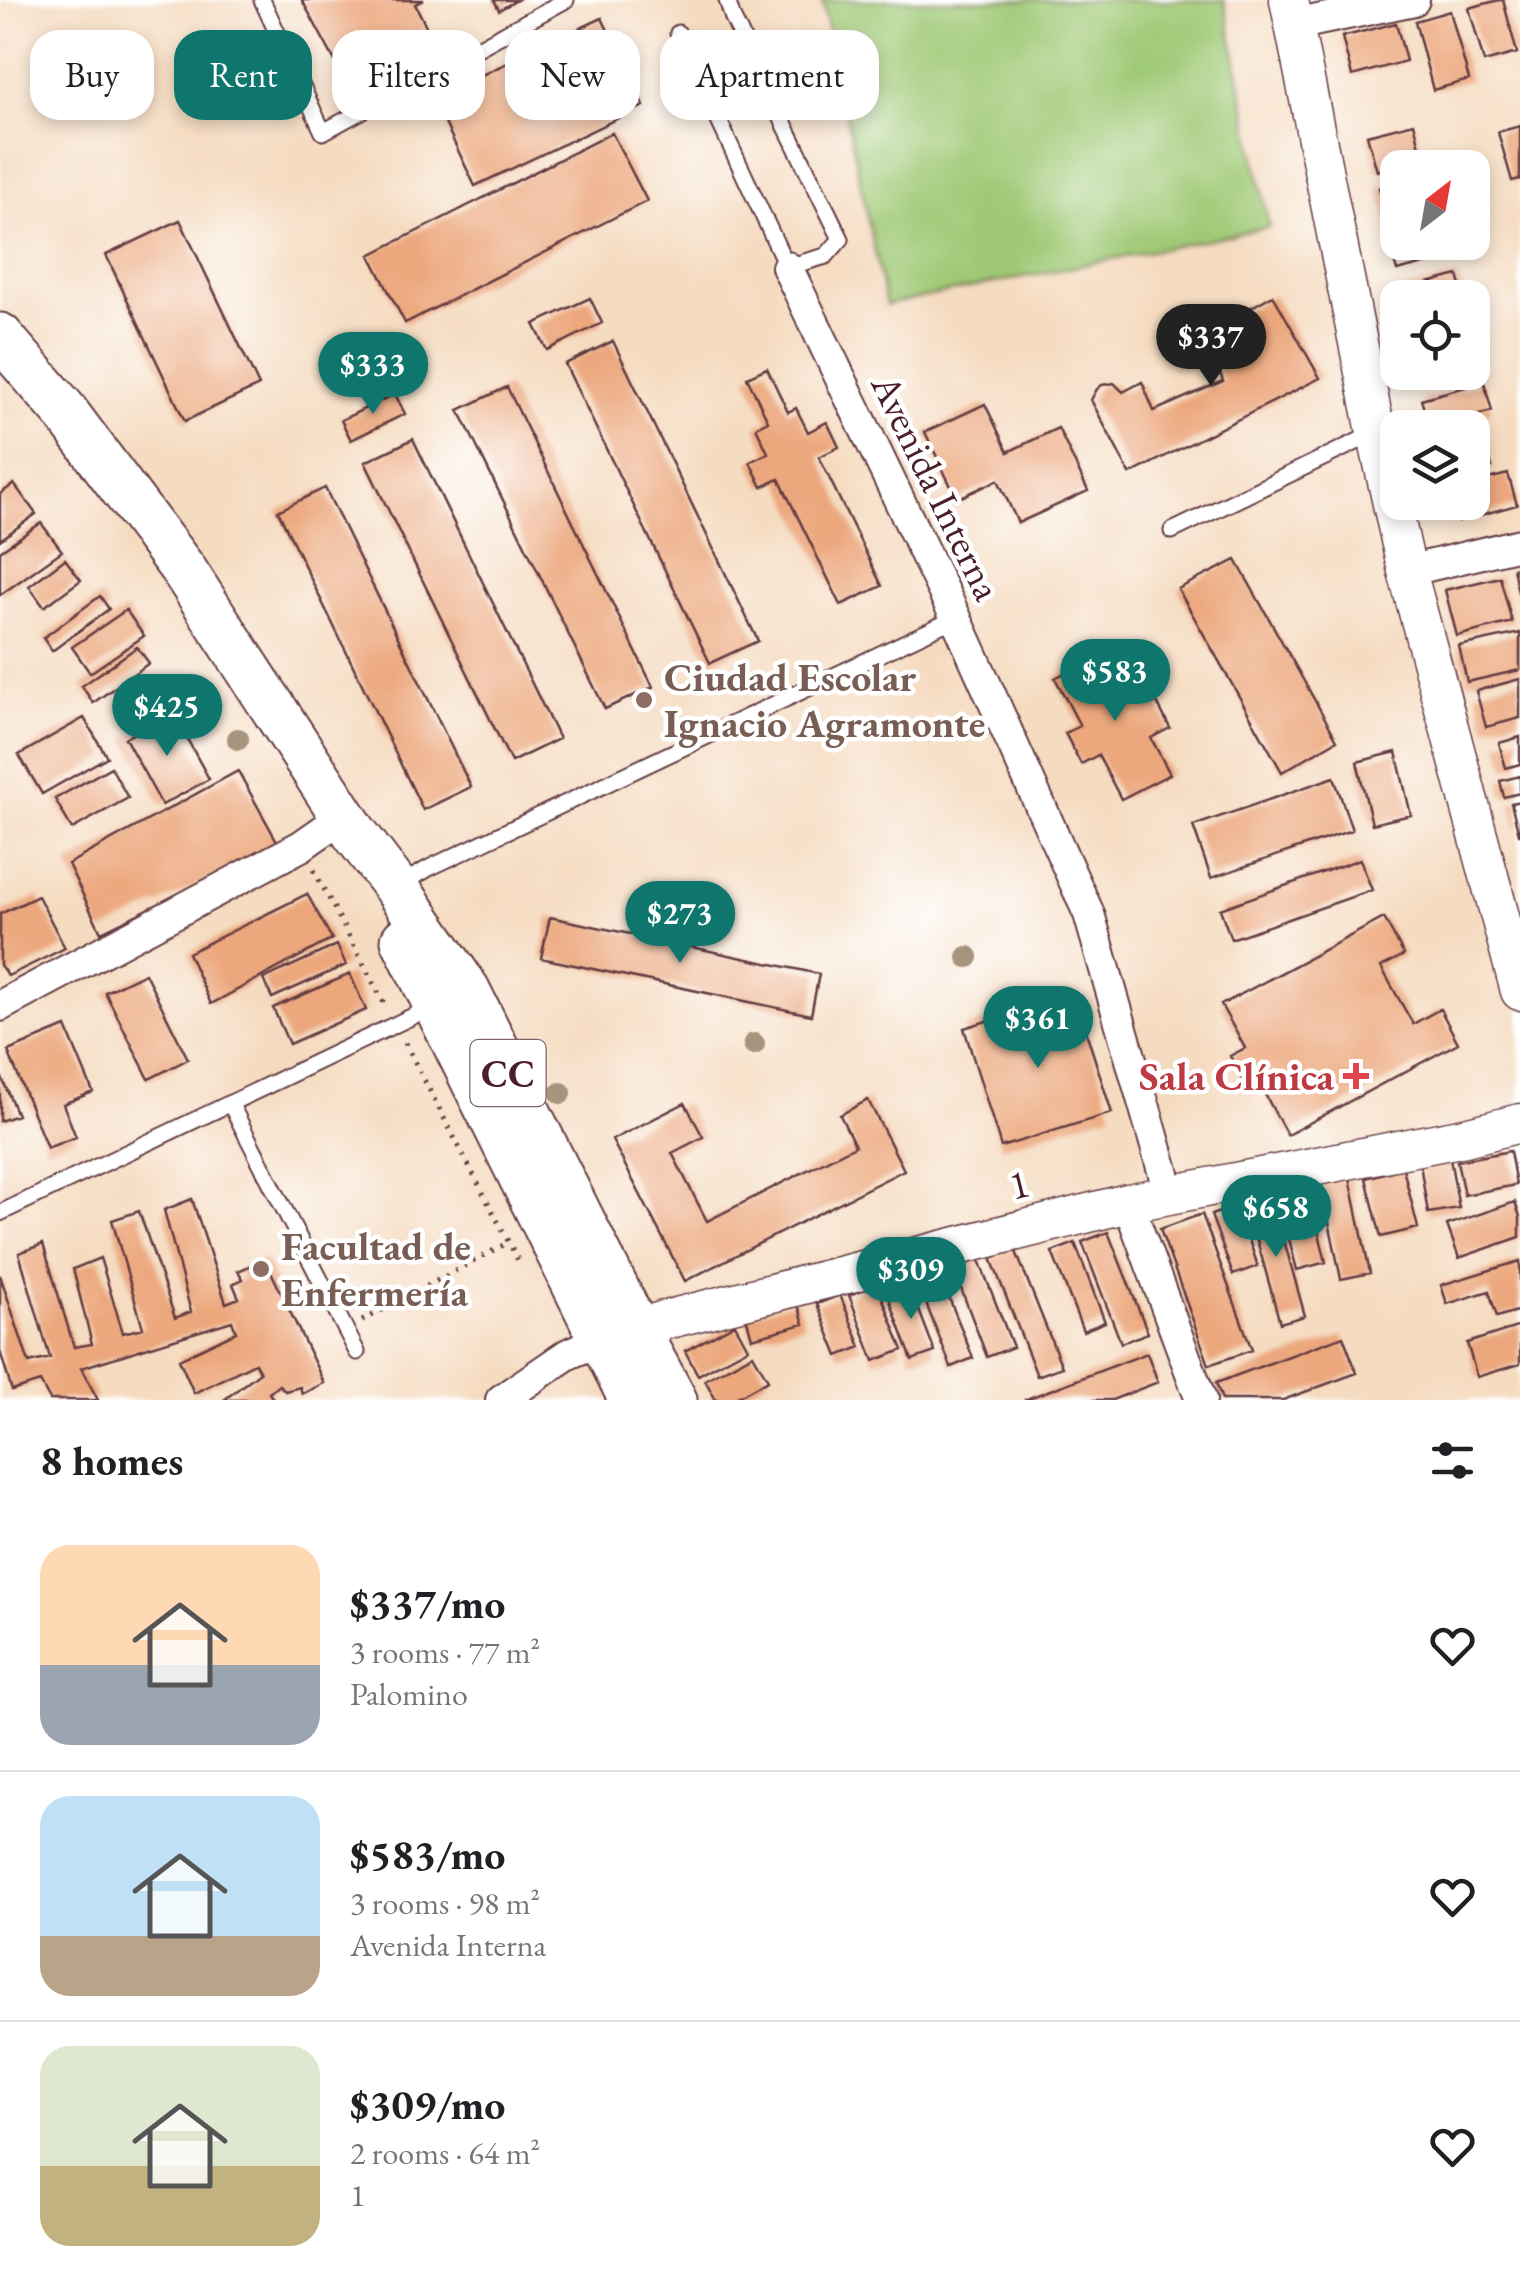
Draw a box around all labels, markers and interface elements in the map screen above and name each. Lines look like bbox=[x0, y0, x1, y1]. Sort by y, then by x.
chip: Buy bbox=[30, 30, 154, 120]
chip: Rent bbox=[174, 30, 312, 120]
chip: Filters bbox=[332, 30, 485, 120]
chip: New bbox=[505, 30, 640, 120]
chip: Apartment bbox=[660, 30, 879, 120]
north arrow bbox=[1380, 150, 1490, 260]
map controls bbox=[1380, 150, 1490, 520]
button: locate bbox=[1380, 280, 1490, 390]
pin: $337 bbox=[1152, 304, 1270, 389]
text: $337 bbox=[1178, 315, 1244, 357]
pin: $333 bbox=[314, 332, 432, 417]
text: $333 bbox=[340, 343, 406, 385]
street label: Avenida Interna bbox=[859, 364, 1014, 609]
button: layers bbox=[1380, 410, 1490, 520]
pin: $583 bbox=[1056, 639, 1174, 724]
text: $583 bbox=[1082, 650, 1148, 692]
place label: Ciudad Escolar Ignacio Agramonte bbox=[664, 651, 986, 749]
pin: $425 bbox=[108, 674, 226, 759]
text: $425 bbox=[134, 685, 200, 727]
marker: Ciudad Escolar Ignacio Agramonte bbox=[633, 689, 655, 711]
pin: $273 bbox=[621, 881, 739, 966]
text: $273 bbox=[647, 892, 713, 934]
pin: $361 bbox=[979, 986, 1097, 1071]
text: $361 bbox=[1005, 997, 1071, 1039]
road number: CC bbox=[470, 1040, 546, 1106]
place label: Sala Clínica bbox=[1139, 1050, 1334, 1102]
marker: Sala Clínica bbox=[1343, 1063, 1369, 1089]
street label: 1 bbox=[1003, 1156, 1035, 1212]
pin: $658 bbox=[1217, 1175, 1335, 1260]
text: $658 bbox=[1243, 1186, 1309, 1228]
place label: Facultad de Enfermería bbox=[281, 1220, 471, 1318]
pin: $309 bbox=[852, 1237, 970, 1322]
text: $309 bbox=[878, 1248, 944, 1290]
marker: Facultad de Enfermería bbox=[250, 1258, 272, 1280]
text: 8 homes bbox=[40, 1433, 183, 1488]
icon: filters bbox=[1425, 1433, 1480, 1488]
text: $337/mo bbox=[350, 1576, 506, 1631]
icon: home bbox=[120, 1585, 240, 1705]
icon: heart bbox=[1425, 1618, 1480, 1673]
text: 3 rooms · 77 m² bbox=[350, 1631, 540, 1673]
text: Palomino bbox=[350, 1673, 468, 1715]
text: $583/mo bbox=[350, 1827, 506, 1882]
icon: home bbox=[120, 1836, 240, 1956]
icon: heart bbox=[1425, 1869, 1480, 1924]
text: 3 rooms · 98 m² bbox=[350, 1882, 540, 1924]
text: Avenida Interna bbox=[350, 1924, 546, 1966]
text: $309/mo bbox=[350, 2077, 506, 2132]
icon: home bbox=[120, 2086, 240, 2206]
icon: heart bbox=[1425, 2119, 1480, 2174]
text: 2 rooms · 64 m² bbox=[350, 2132, 540, 2174]
text: 1 bbox=[350, 2174, 365, 2216]

